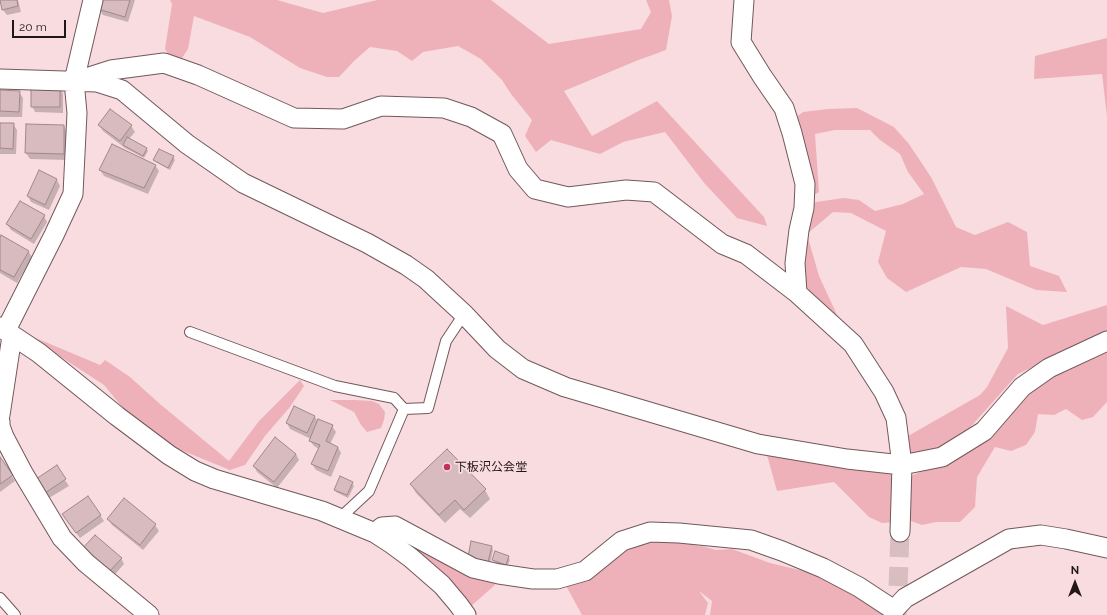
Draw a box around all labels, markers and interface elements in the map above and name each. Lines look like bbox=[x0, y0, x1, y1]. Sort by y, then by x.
scale bar bbox=[14, 12, 68, 38]
text: 20 m bbox=[19, 20, 47, 34]
place label: 下板沢公会堂 bbox=[455, 460, 527, 474]
marker: 下板沢公会堂 bbox=[442, 462, 452, 472]
north arrow bbox=[1055, 563, 1095, 603]
text: N bbox=[1071, 564, 1079, 577]

